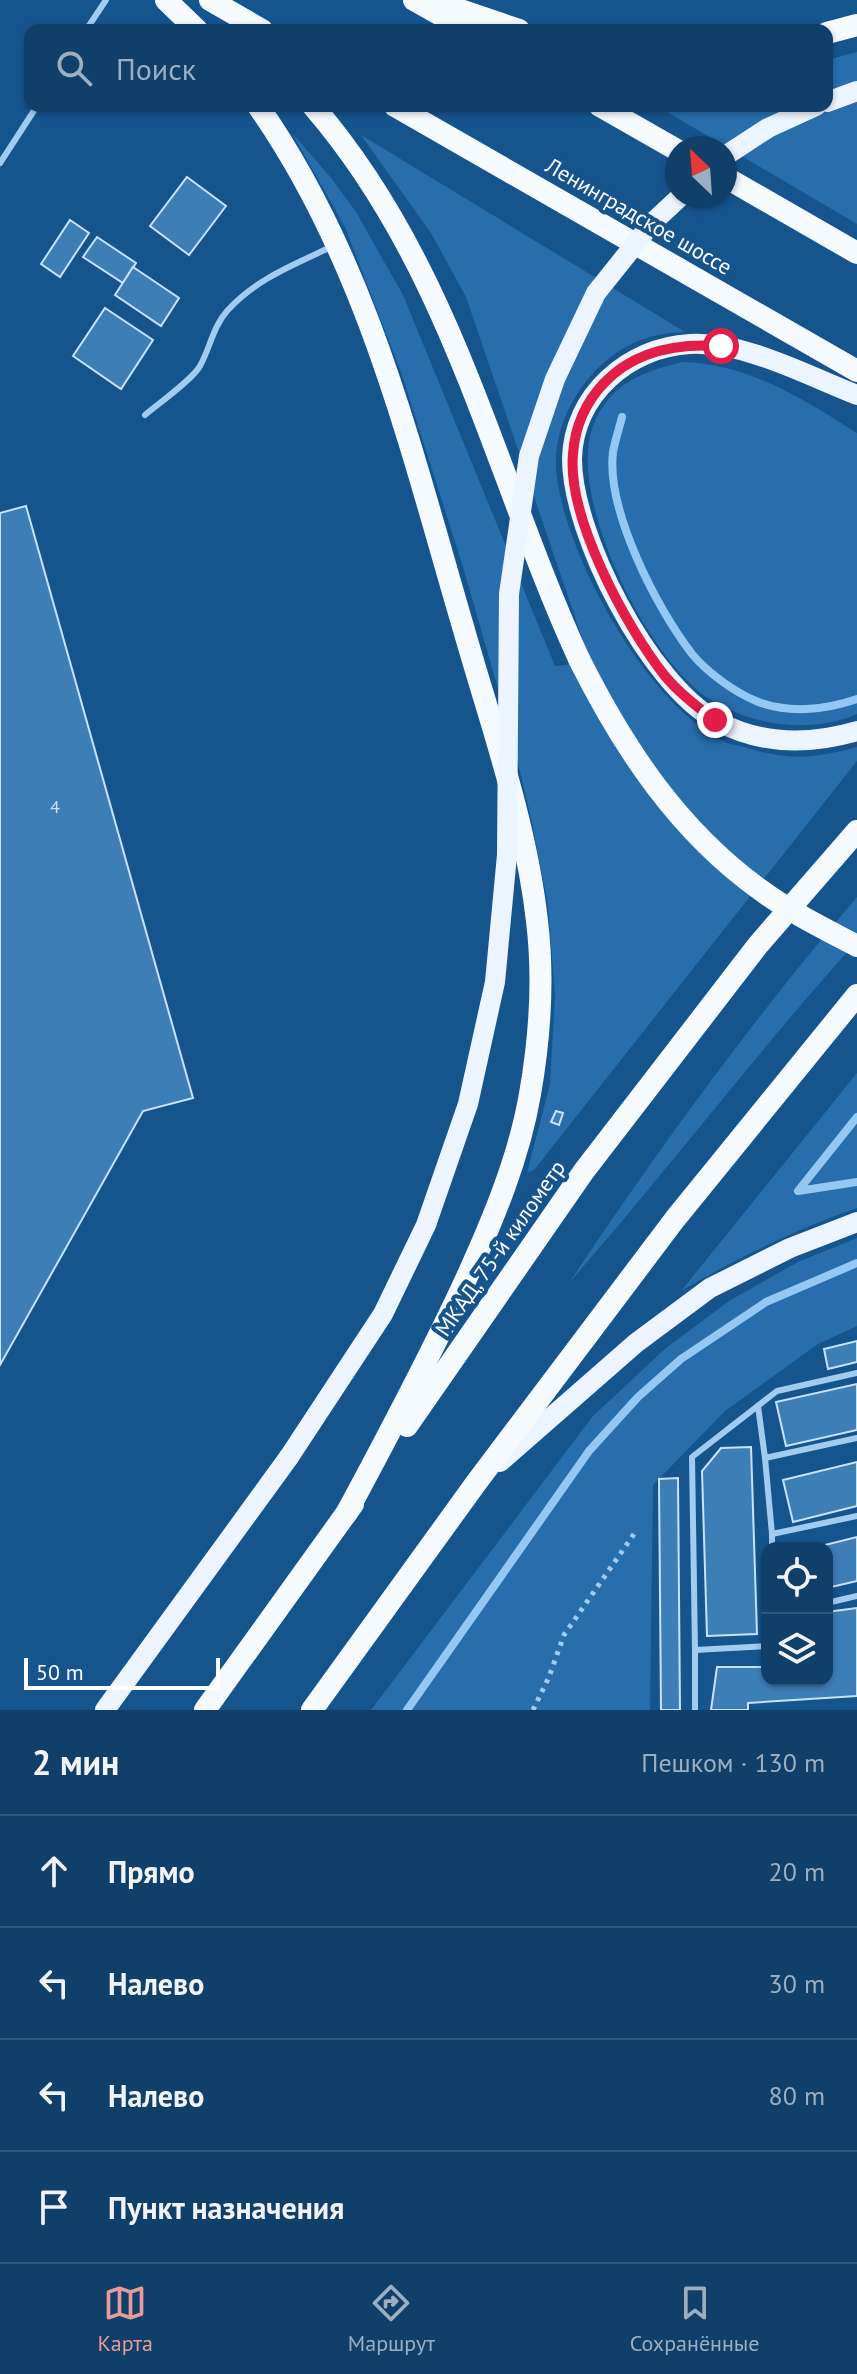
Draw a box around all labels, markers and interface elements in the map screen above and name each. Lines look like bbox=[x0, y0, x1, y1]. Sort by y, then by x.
search box bbox=[24, 24, 833, 112]
icon: search bbox=[52, 46, 96, 90]
text: Поиск bbox=[116, 49, 196, 88]
north arrow bbox=[665, 136, 737, 208]
street label: Ленинградское шоссе bbox=[540, 151, 737, 281]
route start bbox=[703, 328, 739, 364]
route end bbox=[697, 702, 733, 738]
house number: 4 bbox=[50, 795, 60, 818]
street label: МКАД, 75-й километр bbox=[429, 1155, 571, 1341]
map controls bbox=[761, 1542, 833, 1686]
button: locate bbox=[761, 1542, 833, 1614]
button: layers bbox=[761, 1614, 833, 1686]
scale bar bbox=[24, 1654, 220, 1690]
text: 50 m bbox=[36, 1658, 84, 1686]
text: 2 мин bbox=[32, 1740, 119, 1784]
text: Пешком · 130 m bbox=[641, 1746, 825, 1779]
icon: ahead bbox=[32, 1849, 76, 1893]
text: Прямо bbox=[108, 1852, 195, 1891]
text: 20 m bbox=[769, 1855, 825, 1888]
icon: left bbox=[32, 1961, 76, 2005]
text: Налево bbox=[108, 1964, 204, 2003]
text: 30 m bbox=[769, 1967, 825, 2000]
icon: left bbox=[32, 2073, 76, 2117]
text: Налево bbox=[108, 2076, 204, 2115]
text: 80 m bbox=[769, 2079, 825, 2112]
icon: arrive bbox=[32, 2185, 76, 2229]
text: Пункт назначения bbox=[108, 2188, 344, 2227]
tab: Карта bbox=[97, 2281, 153, 2357]
tab: Маршрут bbox=[348, 2281, 435, 2357]
tab: Сохранённые bbox=[630, 2281, 760, 2357]

